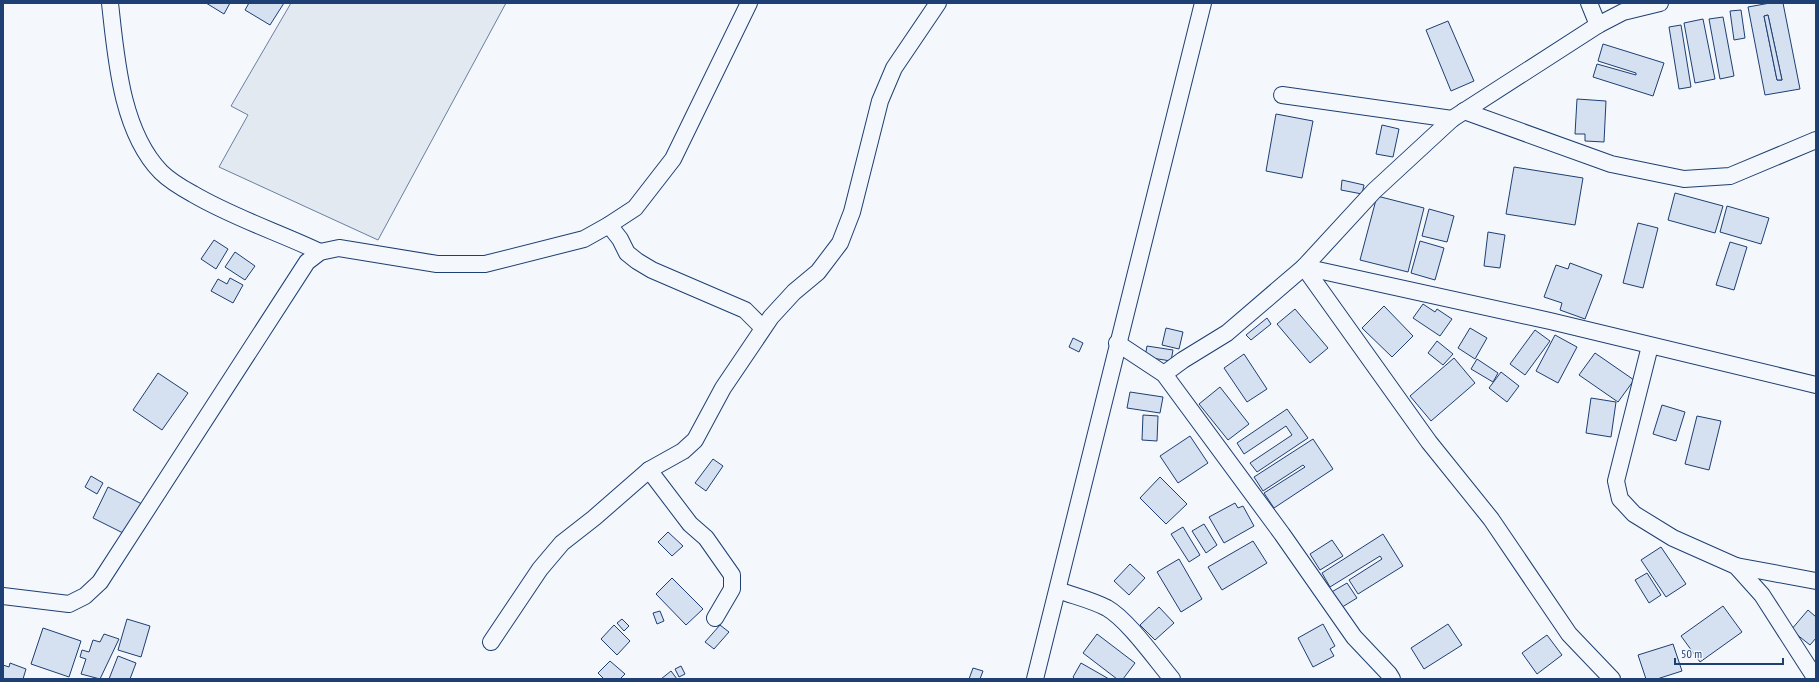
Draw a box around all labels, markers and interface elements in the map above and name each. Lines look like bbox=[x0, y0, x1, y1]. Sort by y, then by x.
scale bar bbox=[1675, 640, 1783, 666]
text: 50 m bbox=[1681, 646, 1702, 661]

